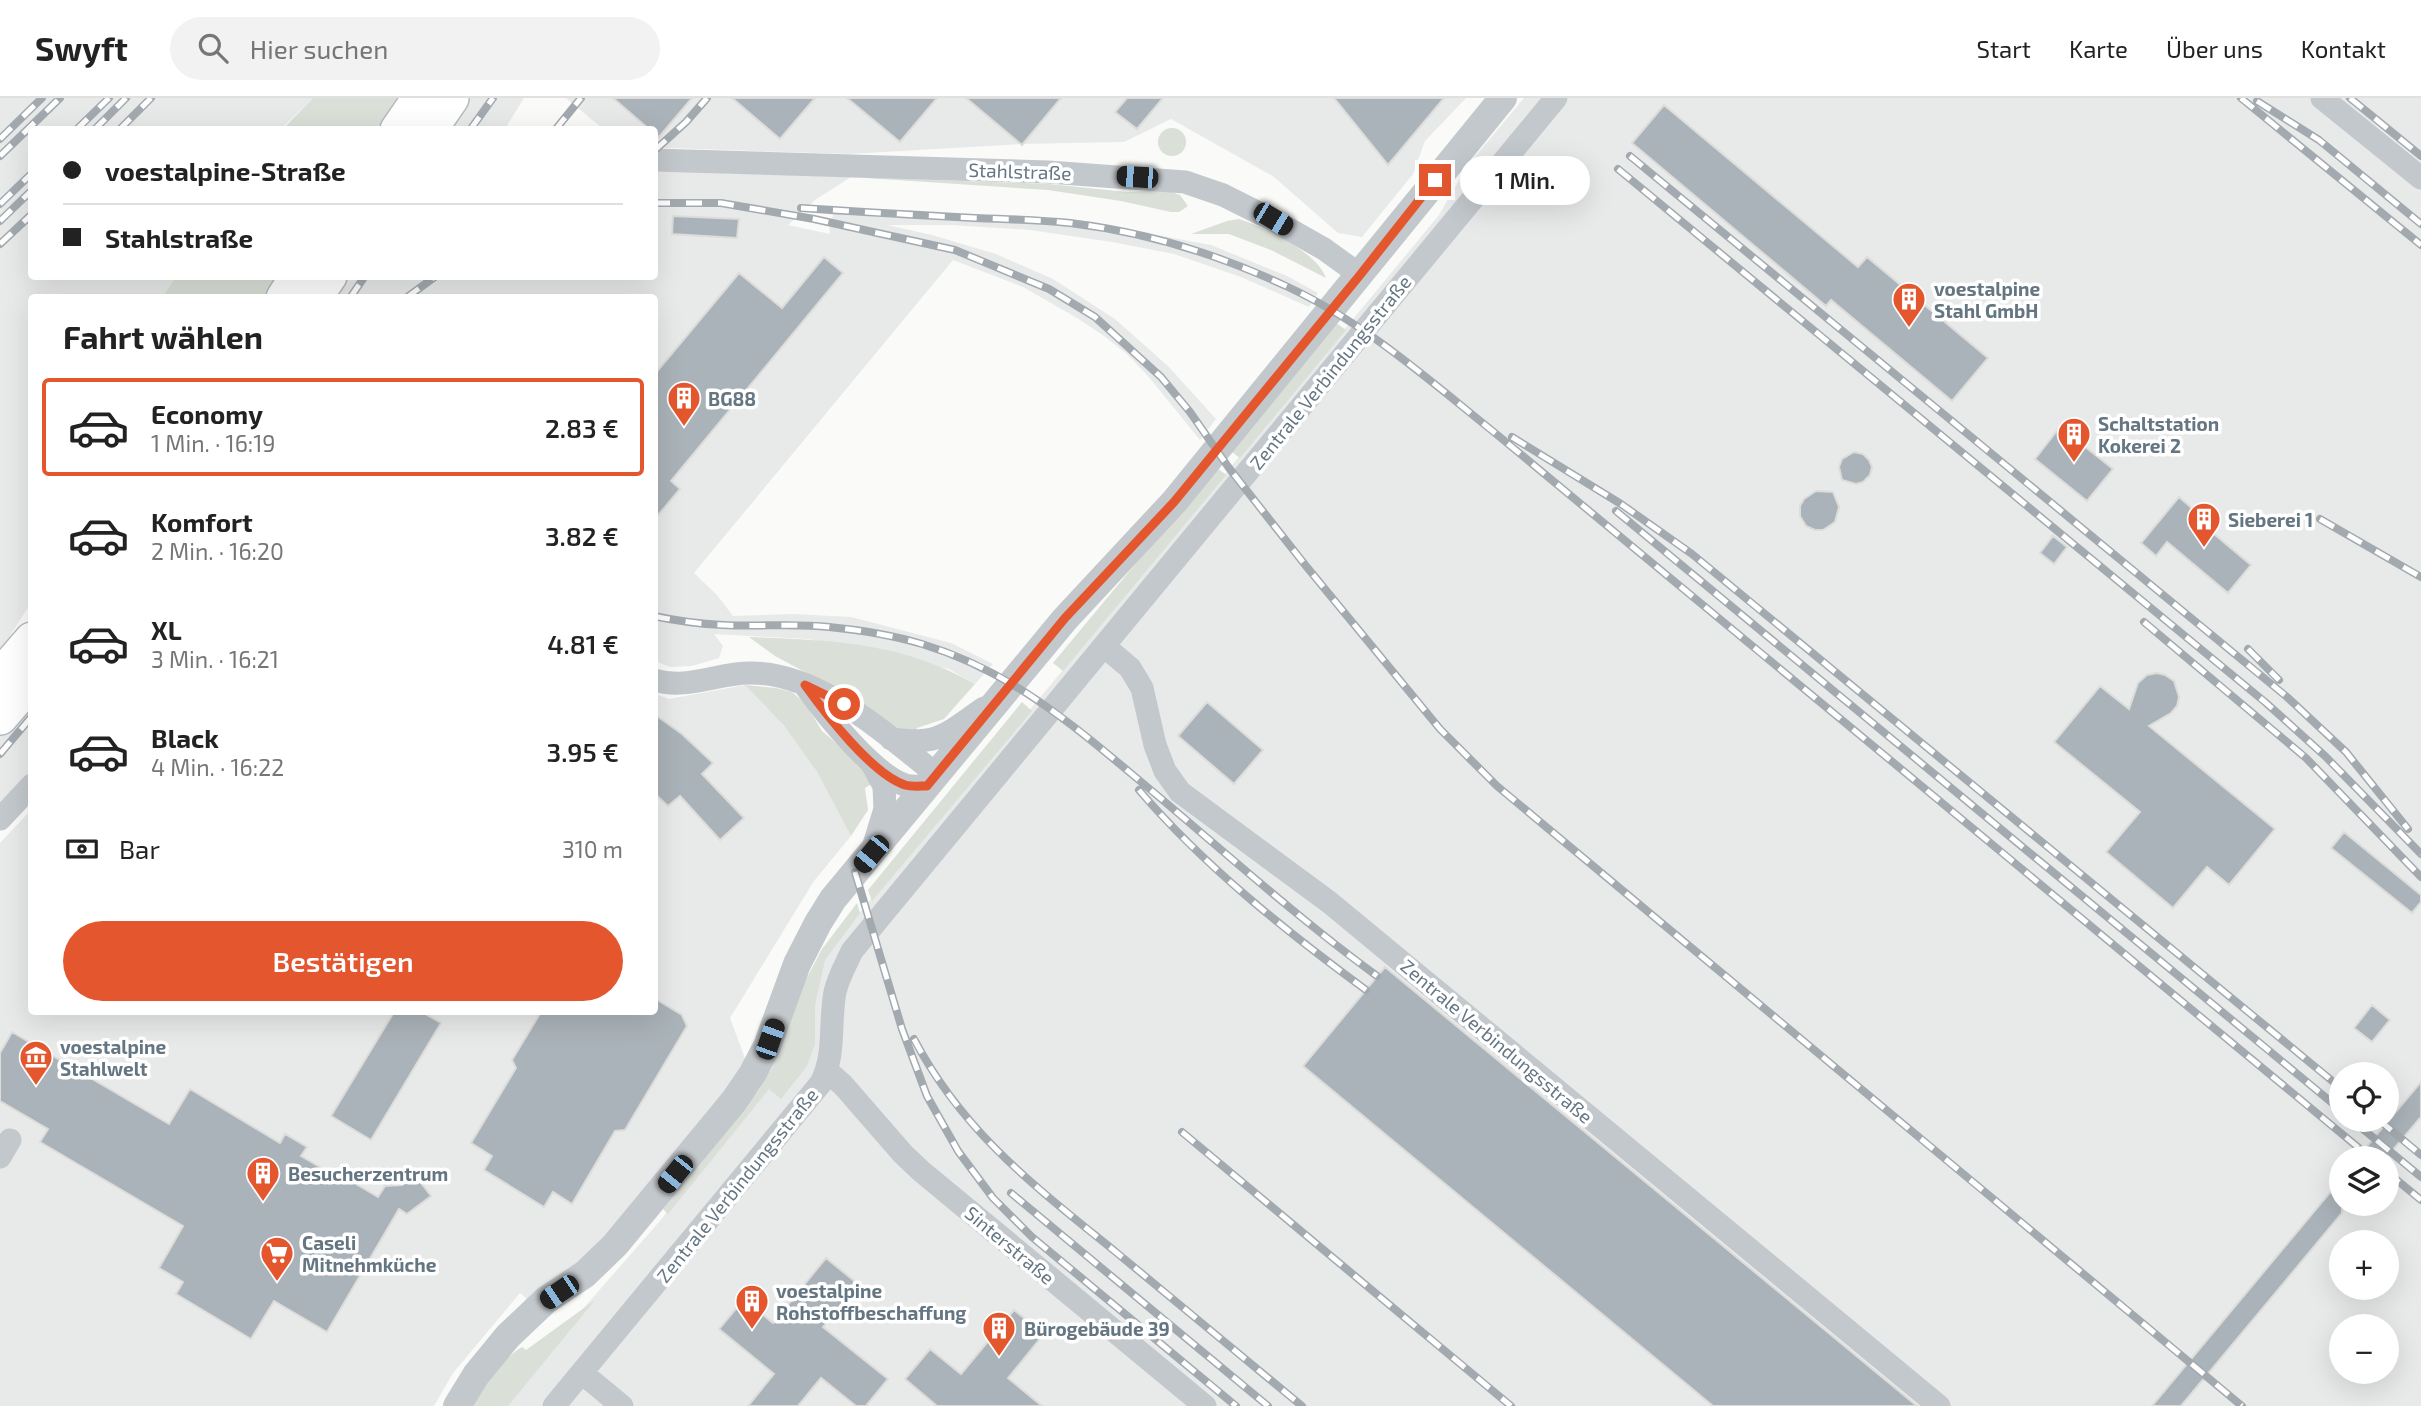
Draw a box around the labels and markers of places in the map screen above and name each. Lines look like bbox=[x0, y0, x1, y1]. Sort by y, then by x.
place label: voestalpine Stahl GmbH bbox=[1934, 277, 2041, 322]
building icon: voestalpine Stahl GmbH bbox=[1890, 280, 1928, 329]
building icon: BG88 bbox=[665, 379, 703, 428]
place label: BG88 bbox=[708, 387, 756, 410]
place label: Schaltstation Kokerei 2 bbox=[2098, 412, 2219, 457]
building icon: Schaltstation Kokerei 2 bbox=[2055, 415, 2093, 464]
building icon: Sieberei 1 bbox=[2185, 500, 2223, 549]
place label: Sieberei 1 bbox=[2228, 508, 2313, 531]
place label: voestalpine Stahlwelt bbox=[60, 1035, 167, 1080]
museum icon: voestalpine Stahlwelt bbox=[17, 1038, 55, 1087]
building icon: Besucherzentrum bbox=[244, 1154, 282, 1203]
place label: Besucherzentrum bbox=[288, 1162, 448, 1185]
place label: Caseli Mitnehmküche bbox=[302, 1231, 437, 1276]
supermarket icon: Caseli Mitnehmküche bbox=[258, 1234, 296, 1283]
place label: voestalpine Rohstoffbeschaffung bbox=[776, 1279, 966, 1324]
building icon: voestalpine Rohstoffbeschaffung bbox=[733, 1282, 771, 1331]
building icon: Bürogebäude 39 bbox=[980, 1309, 1018, 1358]
place label: Bürogebäude 39 bbox=[1024, 1317, 1170, 1340]

